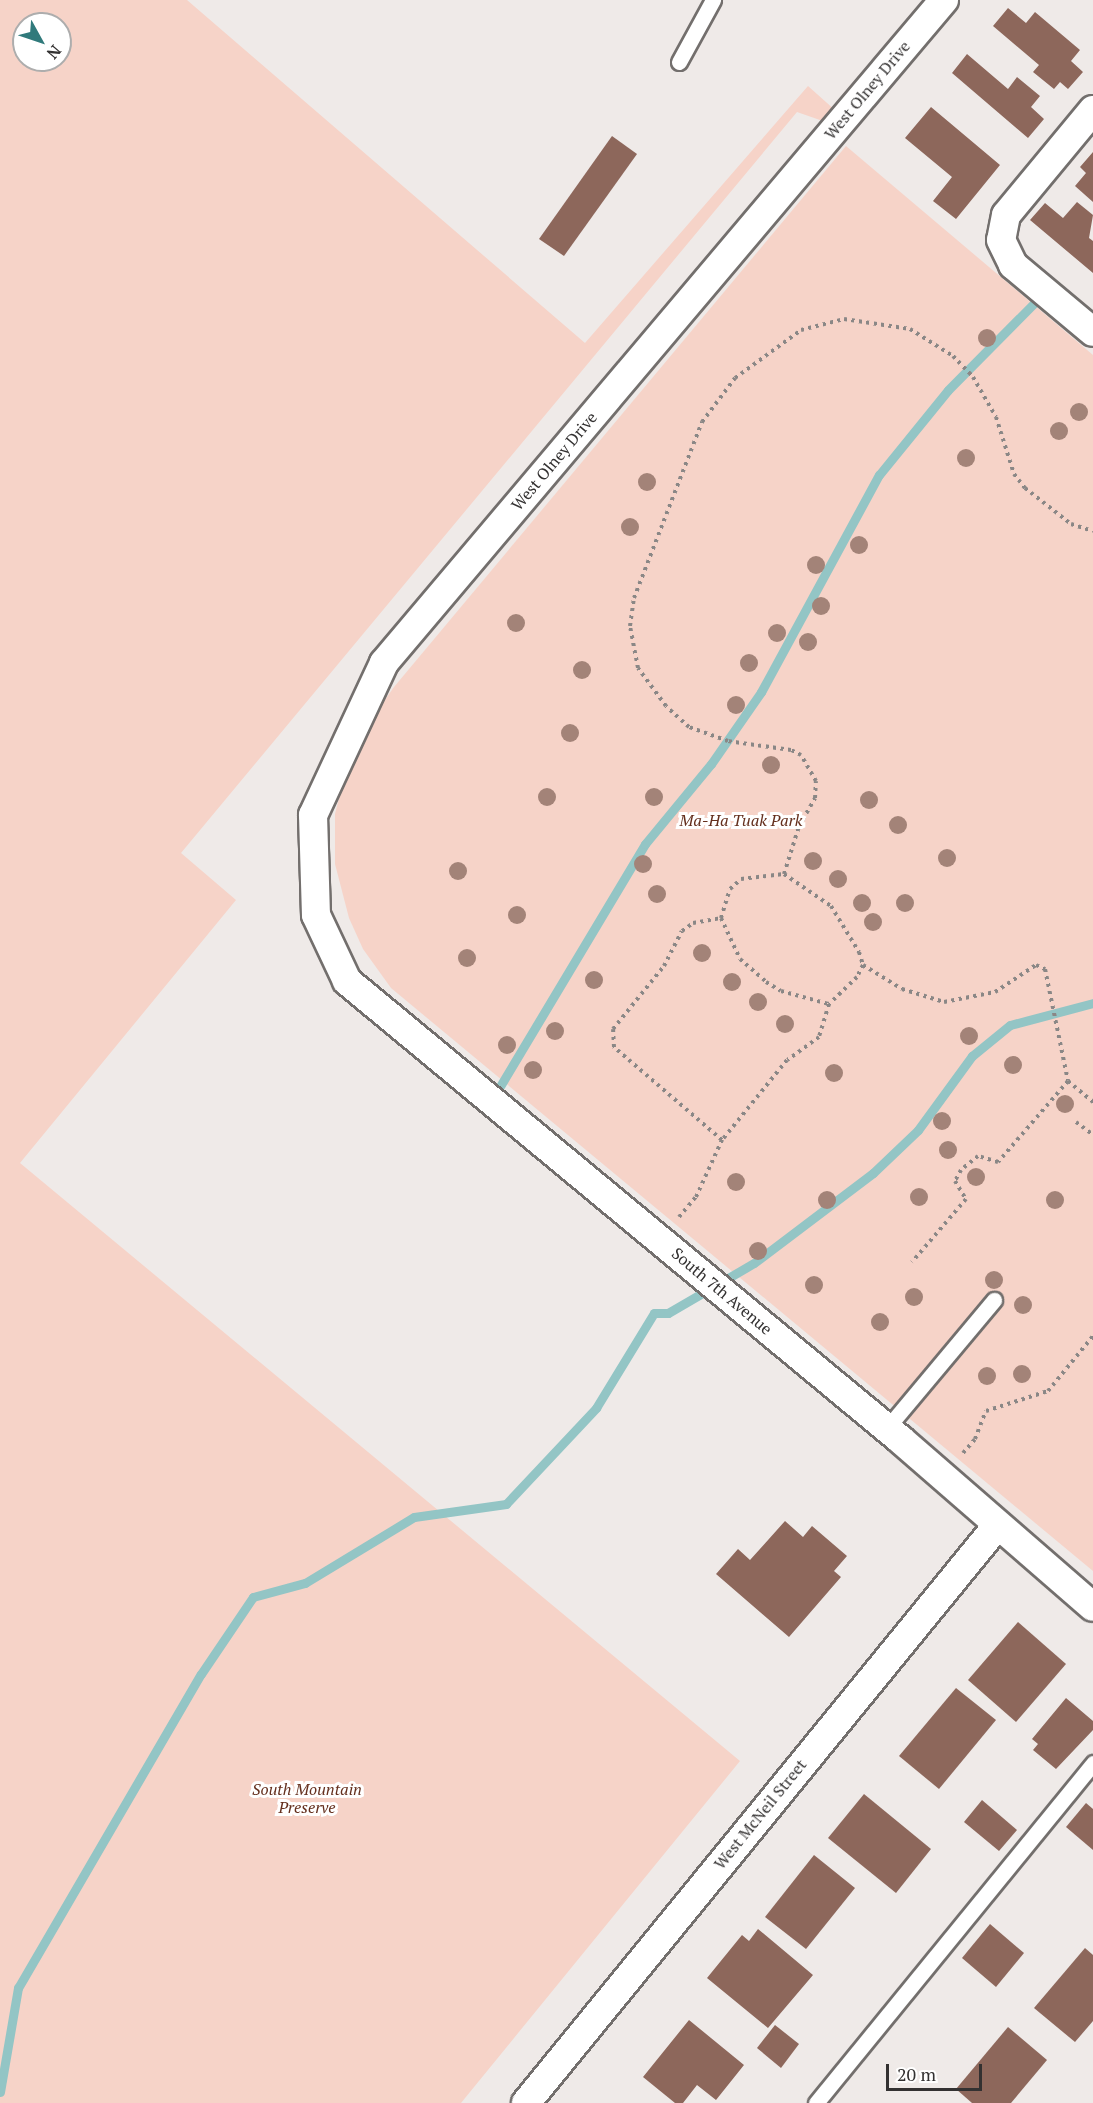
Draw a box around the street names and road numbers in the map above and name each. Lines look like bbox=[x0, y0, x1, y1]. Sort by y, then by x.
street label: West Olney Drive bbox=[820, 37, 914, 143]
street label: West Olney Drive bbox=[507, 408, 601, 514]
street label: South 7th Avenue bbox=[668, 1243, 776, 1339]
street label: West McNeil Street bbox=[710, 1755, 810, 1873]

